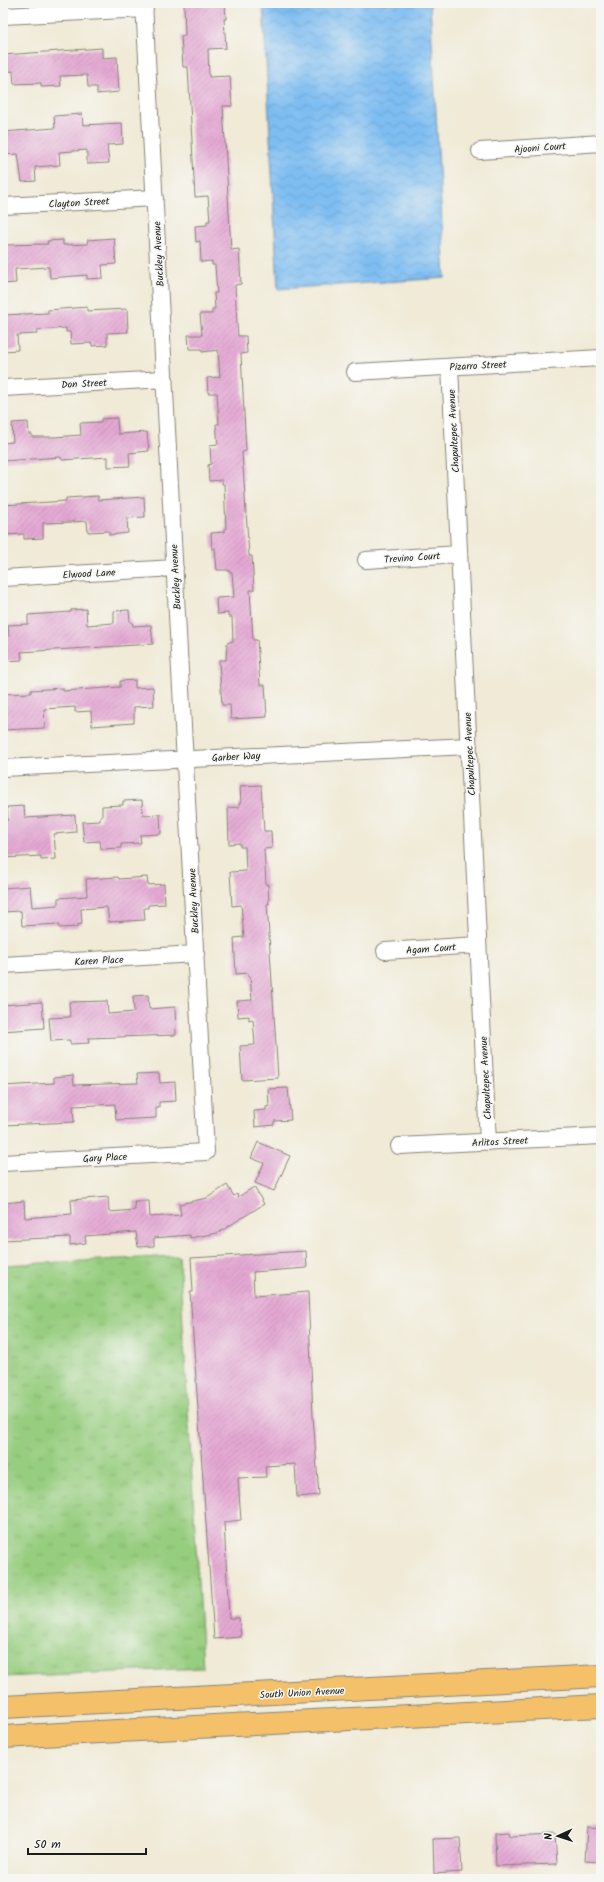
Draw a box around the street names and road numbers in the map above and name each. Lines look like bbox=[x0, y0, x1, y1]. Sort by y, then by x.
street label: Ajooni Court bbox=[514, 138, 567, 158]
street label: Clayton Street bbox=[48, 193, 110, 213]
street label: Buckley Avenue bbox=[149, 220, 169, 287]
street label: Pizarro Street bbox=[449, 357, 507, 375]
street label: Don Street bbox=[61, 375, 107, 393]
street label: Chapultepec Avenue bbox=[444, 388, 464, 473]
street label: Buckley Avenue bbox=[166, 543, 186, 610]
street label: Trevino Court bbox=[384, 548, 441, 568]
street label: Elwood Lane bbox=[62, 565, 116, 583]
street label: Chapultepec Avenue bbox=[460, 711, 480, 796]
street label: Garber Way bbox=[211, 748, 261, 766]
street label: Buckley Avenue bbox=[184, 867, 204, 934]
street label: Agam Court bbox=[406, 939, 457, 959]
street label: Karen Place bbox=[74, 952, 125, 970]
street label: Chapultepec Avenue bbox=[476, 1035, 496, 1120]
street label: Arlitos Street bbox=[472, 1133, 529, 1151]
street label: Gary Place bbox=[82, 1149, 128, 1167]
street label: South Union Avenue bbox=[259, 1683, 345, 1703]

